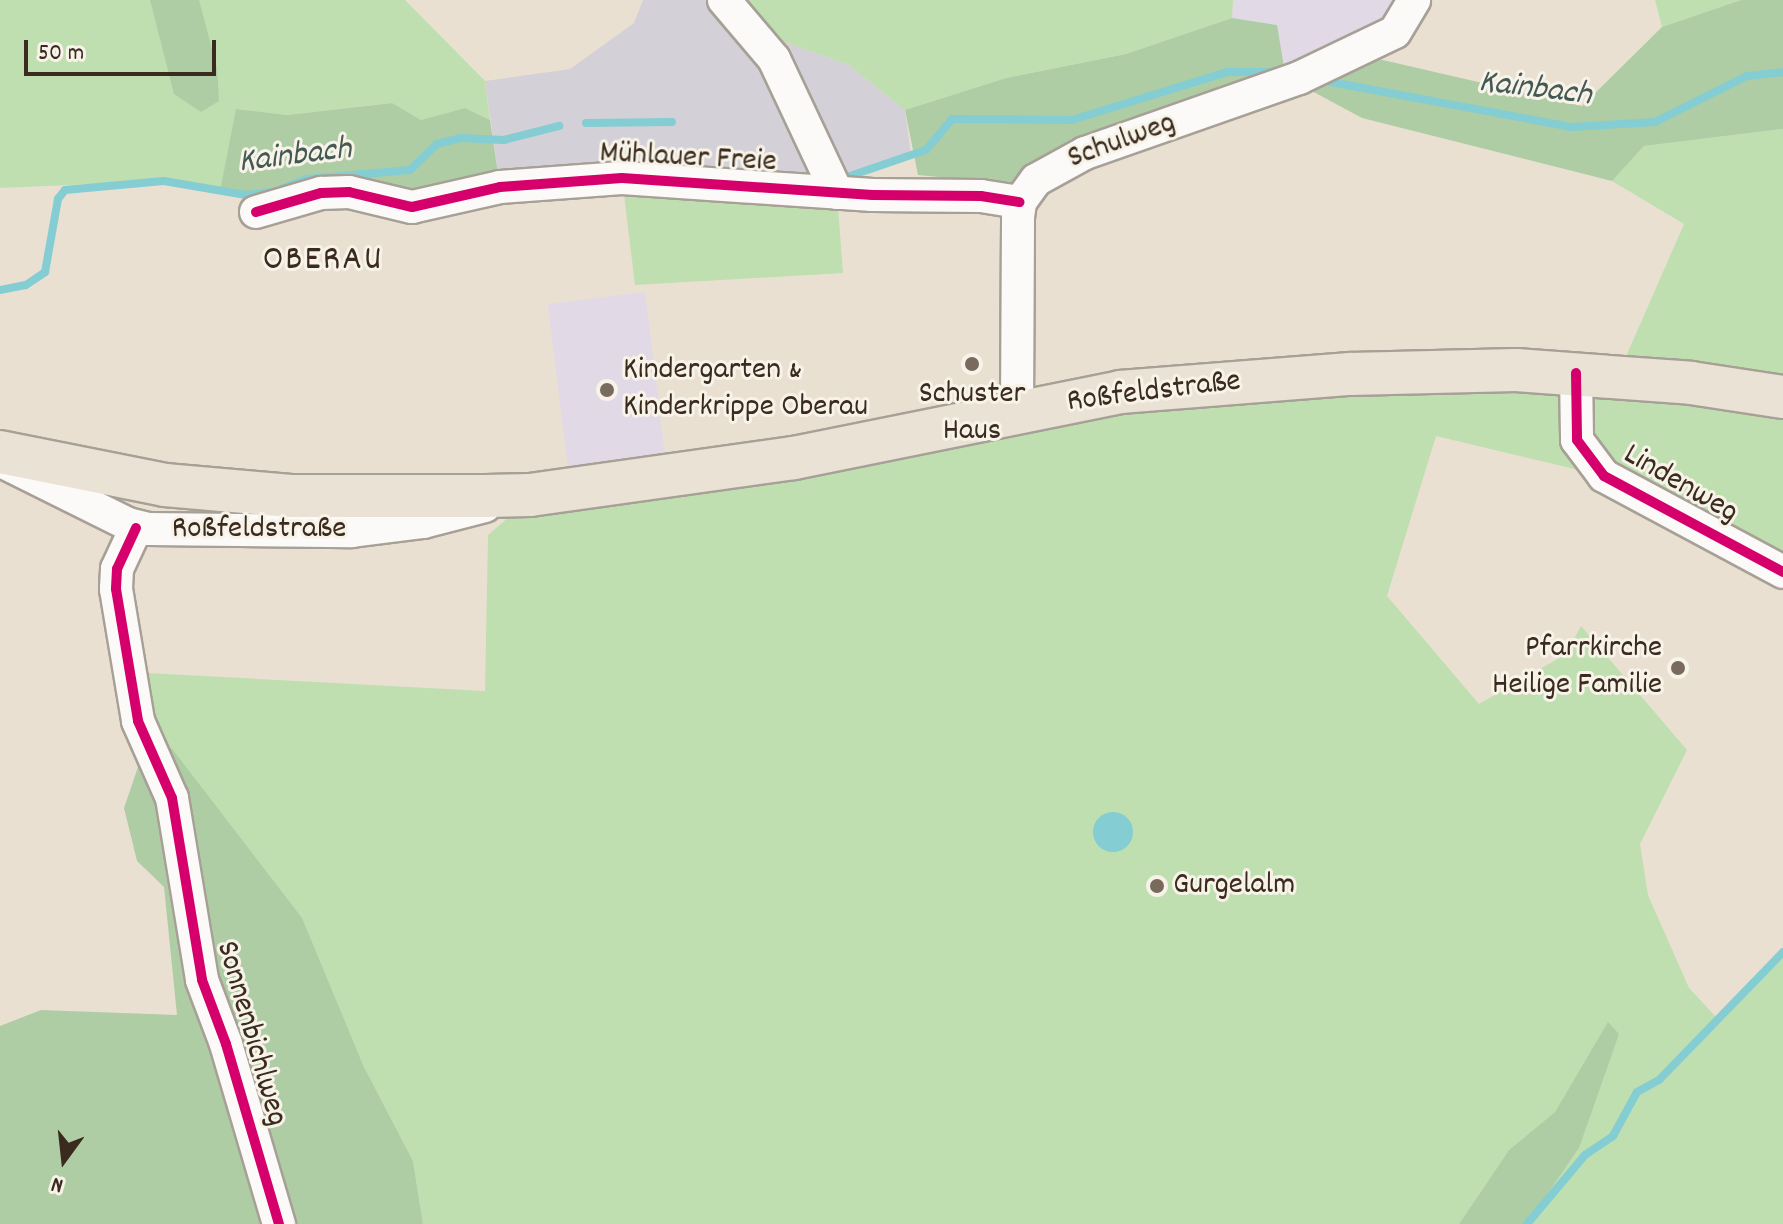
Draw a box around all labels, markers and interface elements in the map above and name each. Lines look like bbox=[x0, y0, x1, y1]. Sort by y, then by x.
scale bar bbox=[28, 24, 220, 74]
text: 50 m bbox=[38, 37, 84, 71]
water label: Kainbach bbox=[1476, 63, 1594, 117]
street label: Schulweg bbox=[1063, 105, 1181, 179]
water label: Kainbach bbox=[236, 130, 354, 184]
street label: Mühlauer Freie bbox=[599, 135, 777, 183]
district label: OBERAU bbox=[263, 240, 383, 284]
place label: Kindergarten & Kinderkrippe Oberau bbox=[623, 353, 868, 428]
marker: Schuster Haus bbox=[963, 355, 981, 373]
street label: Roßfeldstraße bbox=[1065, 363, 1243, 423]
place label: Schuster Haus bbox=[919, 377, 1025, 452]
marker: Kindergarten & Kinderkrippe Oberau bbox=[598, 381, 616, 399]
street label: Lindenweg bbox=[1616, 437, 1744, 533]
street label: Roßfeldstraße bbox=[172, 511, 346, 549]
place label: Pfarrkirche Heilige Familie bbox=[1492, 631, 1662, 706]
marker: Pfarrkirche Heilige Familie bbox=[1669, 659, 1687, 677]
place label: Gurgelalm bbox=[1173, 867, 1295, 905]
marker: Gurgelalm bbox=[1148, 877, 1166, 895]
street label: Sonnenbichlweg bbox=[205, 937, 295, 1131]
north arrow bbox=[24, 1120, 104, 1200]
text: N bbox=[48, 1167, 67, 1200]

